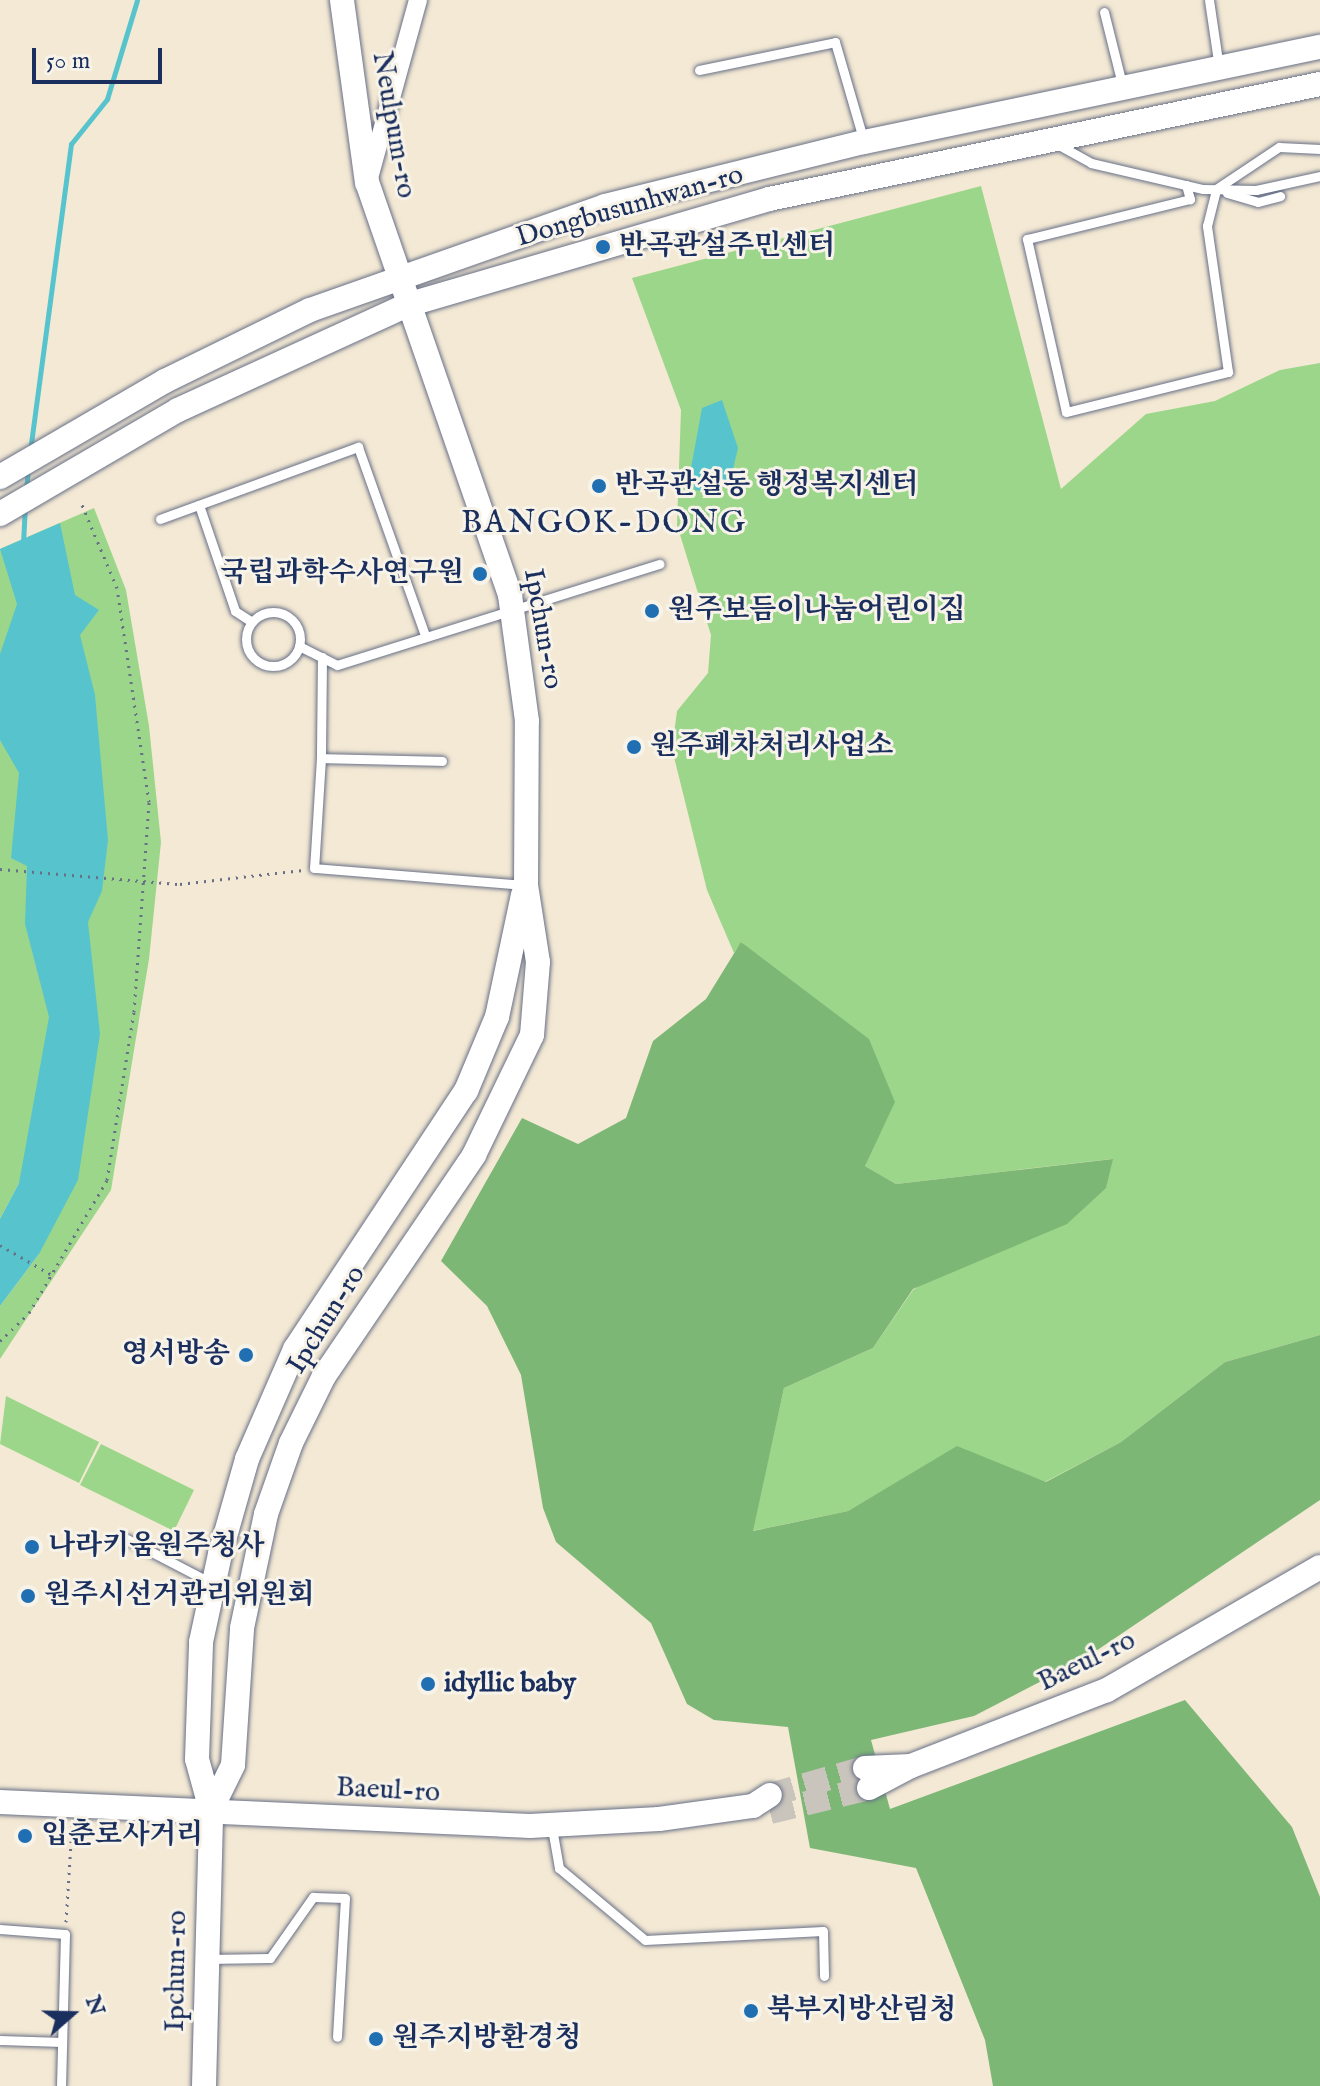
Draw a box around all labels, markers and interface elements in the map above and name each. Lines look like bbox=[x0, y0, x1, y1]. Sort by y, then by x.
scale bar bbox=[36, 32, 166, 82]
text: 50 m bbox=[46, 46, 90, 77]
street label: Neulpum-ro bbox=[364, 49, 422, 201]
street label: Dongbusunhwan-ro bbox=[513, 159, 747, 255]
place label: 반곡관설주민센터 bbox=[619, 230, 835, 264]
marker: 반곡관설주민센터 bbox=[594, 238, 612, 256]
place label: 반곡관설동 행정복지센터 bbox=[615, 469, 919, 503]
marker: 반곡관설동 행정복지센터 bbox=[590, 477, 608, 495]
district label: BANGOK-DONG bbox=[461, 505, 747, 543]
place label: 국립과학수사연구원 bbox=[221, 557, 464, 591]
marker: 국립과학수사연구원 bbox=[471, 565, 489, 583]
street label: Ipchun-ro bbox=[515, 566, 569, 692]
place label: 원주보듬이나눔어린이집 bbox=[668, 594, 966, 628]
marker: 원주보듬이나눔어린이집 bbox=[643, 602, 661, 620]
place label: 원주폐차처리사업소 bbox=[650, 730, 893, 764]
marker: 원주폐차처리사업소 bbox=[625, 738, 643, 756]
street label: Ipchun-ro bbox=[281, 1260, 373, 1380]
place label: 영서방송 bbox=[122, 1338, 230, 1372]
marker: 영서방송 bbox=[237, 1346, 255, 1364]
place label: 나라키움원주청사 bbox=[48, 1530, 264, 1564]
marker: 나라키움원주청사 bbox=[23, 1538, 41, 1556]
place label: 원주시선거관리위원회 bbox=[44, 1579, 314, 1613]
marker: 원주시선거관리위원회 bbox=[19, 1587, 37, 1605]
street label: Baeul-ro bbox=[1033, 1624, 1141, 1700]
place label: idyllic baby bbox=[444, 1667, 576, 1701]
marker: idyllic baby bbox=[419, 1675, 437, 1693]
street label: Baeul-ro bbox=[335, 1772, 441, 1810]
place label: 입춘로사거리 bbox=[41, 1819, 203, 1853]
marker: 입춘로사거리 bbox=[16, 1827, 34, 1845]
street label: Ipchun-ro bbox=[159, 1910, 195, 2032]
north arrow bbox=[32, 1974, 112, 2054]
text: N bbox=[78, 1992, 111, 2020]
place label: 북부지방산림청 bbox=[767, 1994, 956, 2028]
marker: 북부지방산림청 bbox=[742, 2002, 760, 2020]
place label: 원주지방환경청 bbox=[392, 2022, 581, 2056]
marker: 원주지방환경청 bbox=[367, 2030, 385, 2048]

